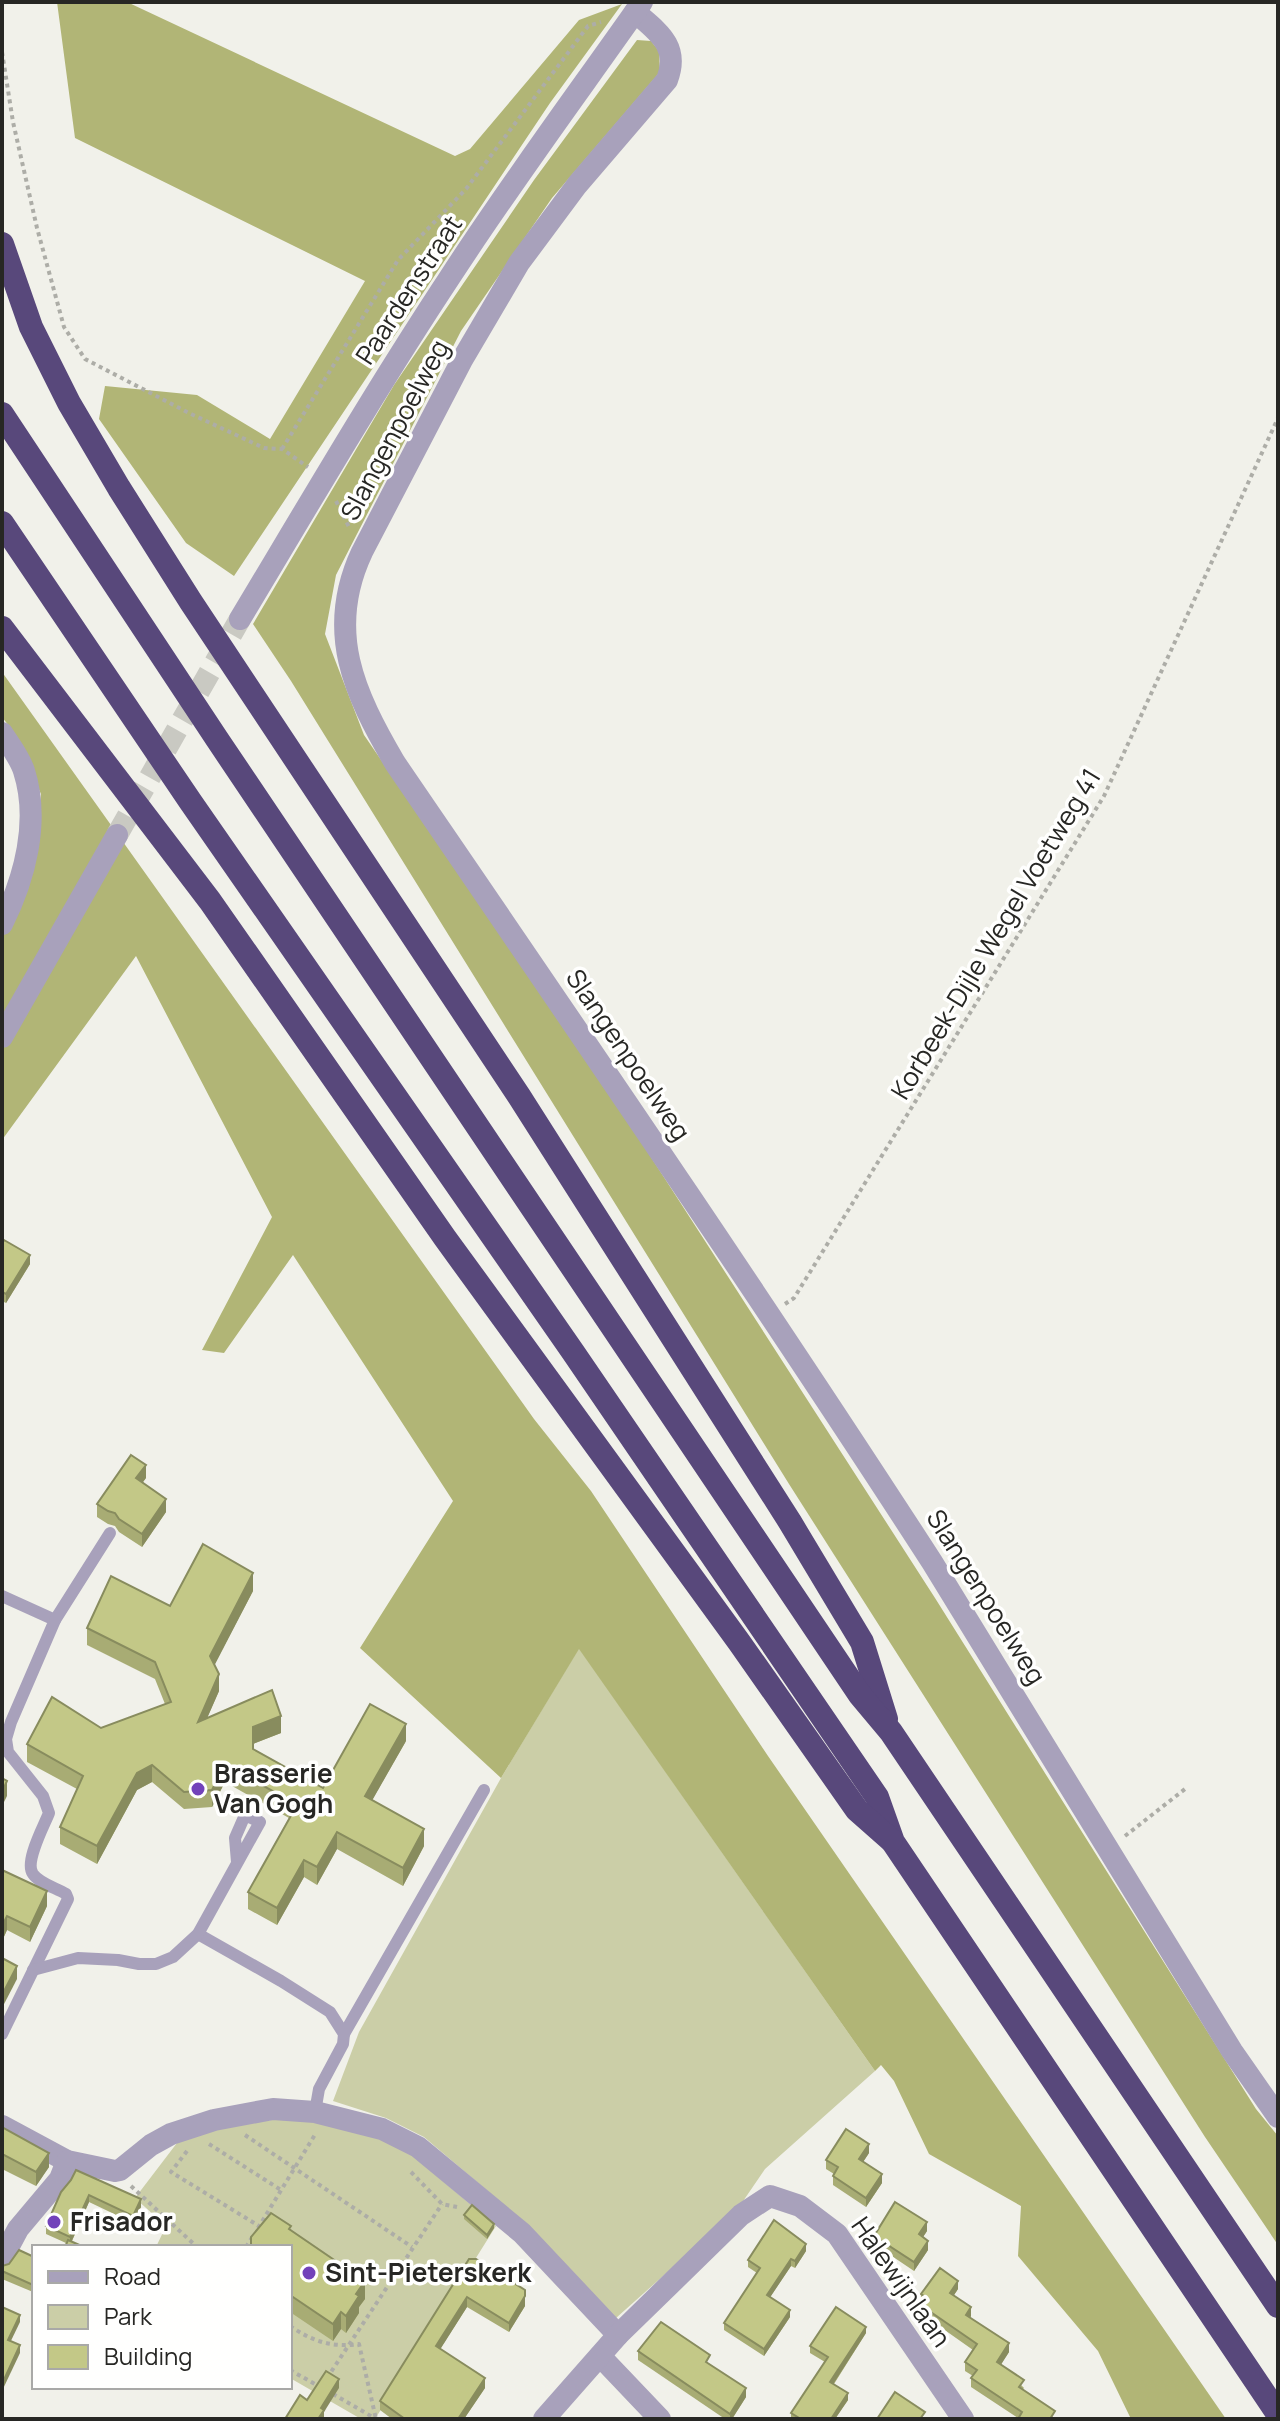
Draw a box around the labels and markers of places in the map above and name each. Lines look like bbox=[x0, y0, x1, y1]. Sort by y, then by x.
place label: Brasserie Van Gogh bbox=[214, 1755, 333, 1821]
marker: Brasserie Van Gogh bbox=[189, 1780, 207, 1798]
place label: Frisador bbox=[70, 2203, 173, 2239]
marker: Frisador bbox=[45, 2213, 63, 2231]
place label: Sint-Pieterskerk bbox=[325, 2254, 532, 2290]
marker: Sint-Pieterskerk bbox=[300, 2264, 318, 2282]

